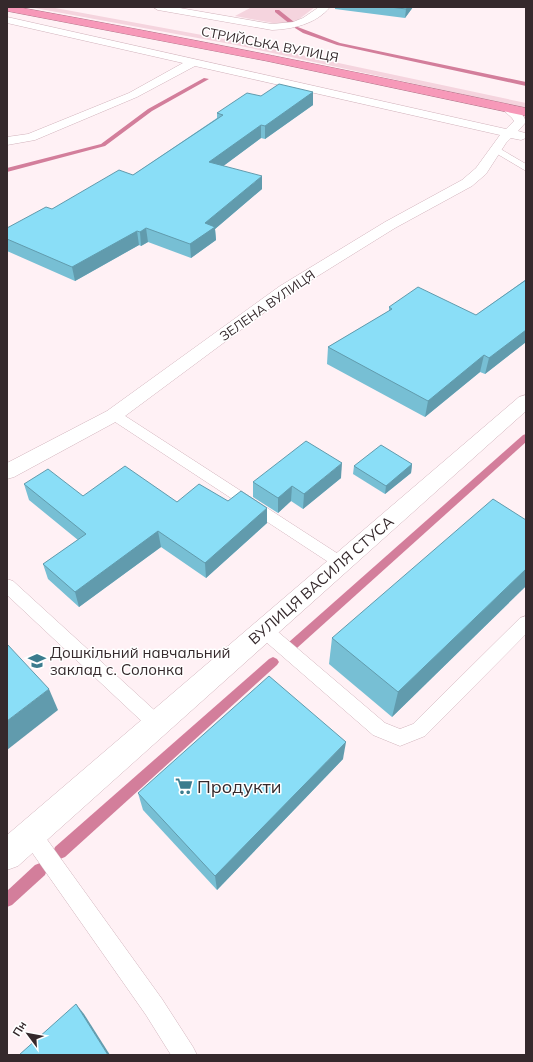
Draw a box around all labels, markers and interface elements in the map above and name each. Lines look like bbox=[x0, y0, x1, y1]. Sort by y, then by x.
street label: СТРИЙСЬКА ВУЛИЦЯ bbox=[200, 23, 340, 65]
street label: ЗЕЛЕНА ВУЛИЦЯ bbox=[216, 266, 318, 344]
street label: ВУЛИЦЯ ВАСИЛЯ СТУСА bbox=[245, 512, 397, 648]
place label: Дошкільний навчальний заклад с. Солонка bbox=[50, 643, 231, 679]
school or university icon: Дошкільний навчальний заклад с. Солонка bbox=[27, 651, 47, 671]
place label: Продукти bbox=[197, 775, 281, 798]
supermarket icon: Продукти bbox=[174, 776, 194, 796]
north arrow bbox=[8, 1014, 48, 1054]
text: Пн bbox=[10, 1018, 30, 1039]

